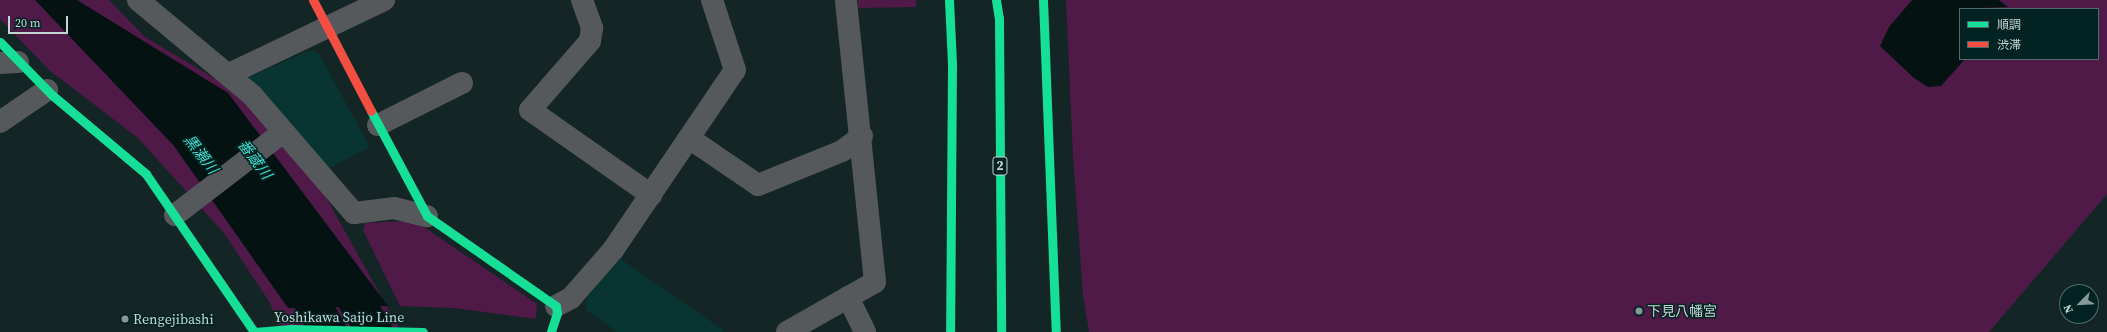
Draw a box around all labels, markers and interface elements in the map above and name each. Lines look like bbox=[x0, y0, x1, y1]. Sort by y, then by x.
scale bar bbox=[10, 8, 70, 34]
legend bbox=[1959, 8, 2099, 60]
text: 20 m bbox=[15, 15, 41, 31]
text: 順調 bbox=[1997, 17, 2021, 33]
text: 渋滞 bbox=[1997, 37, 2021, 53]
water label: 黒瀬川 bbox=[180, 131, 222, 177]
water label: 番蔵川 bbox=[234, 136, 276, 182]
road number: 2 bbox=[992, 155, 1008, 177]
north arrow bbox=[2059, 284, 2099, 324]
text: N bbox=[2060, 302, 2077, 315]
place label: 下見八幡宮 bbox=[1647, 303, 1717, 319]
marker: 下見八幡宮 bbox=[1634, 306, 1644, 316]
street label: Yoshikawa Saijo Line bbox=[274, 309, 404, 325]
place label: Rengejibashi bbox=[133, 311, 214, 327]
marker: Rengejibashi bbox=[120, 314, 130, 324]

